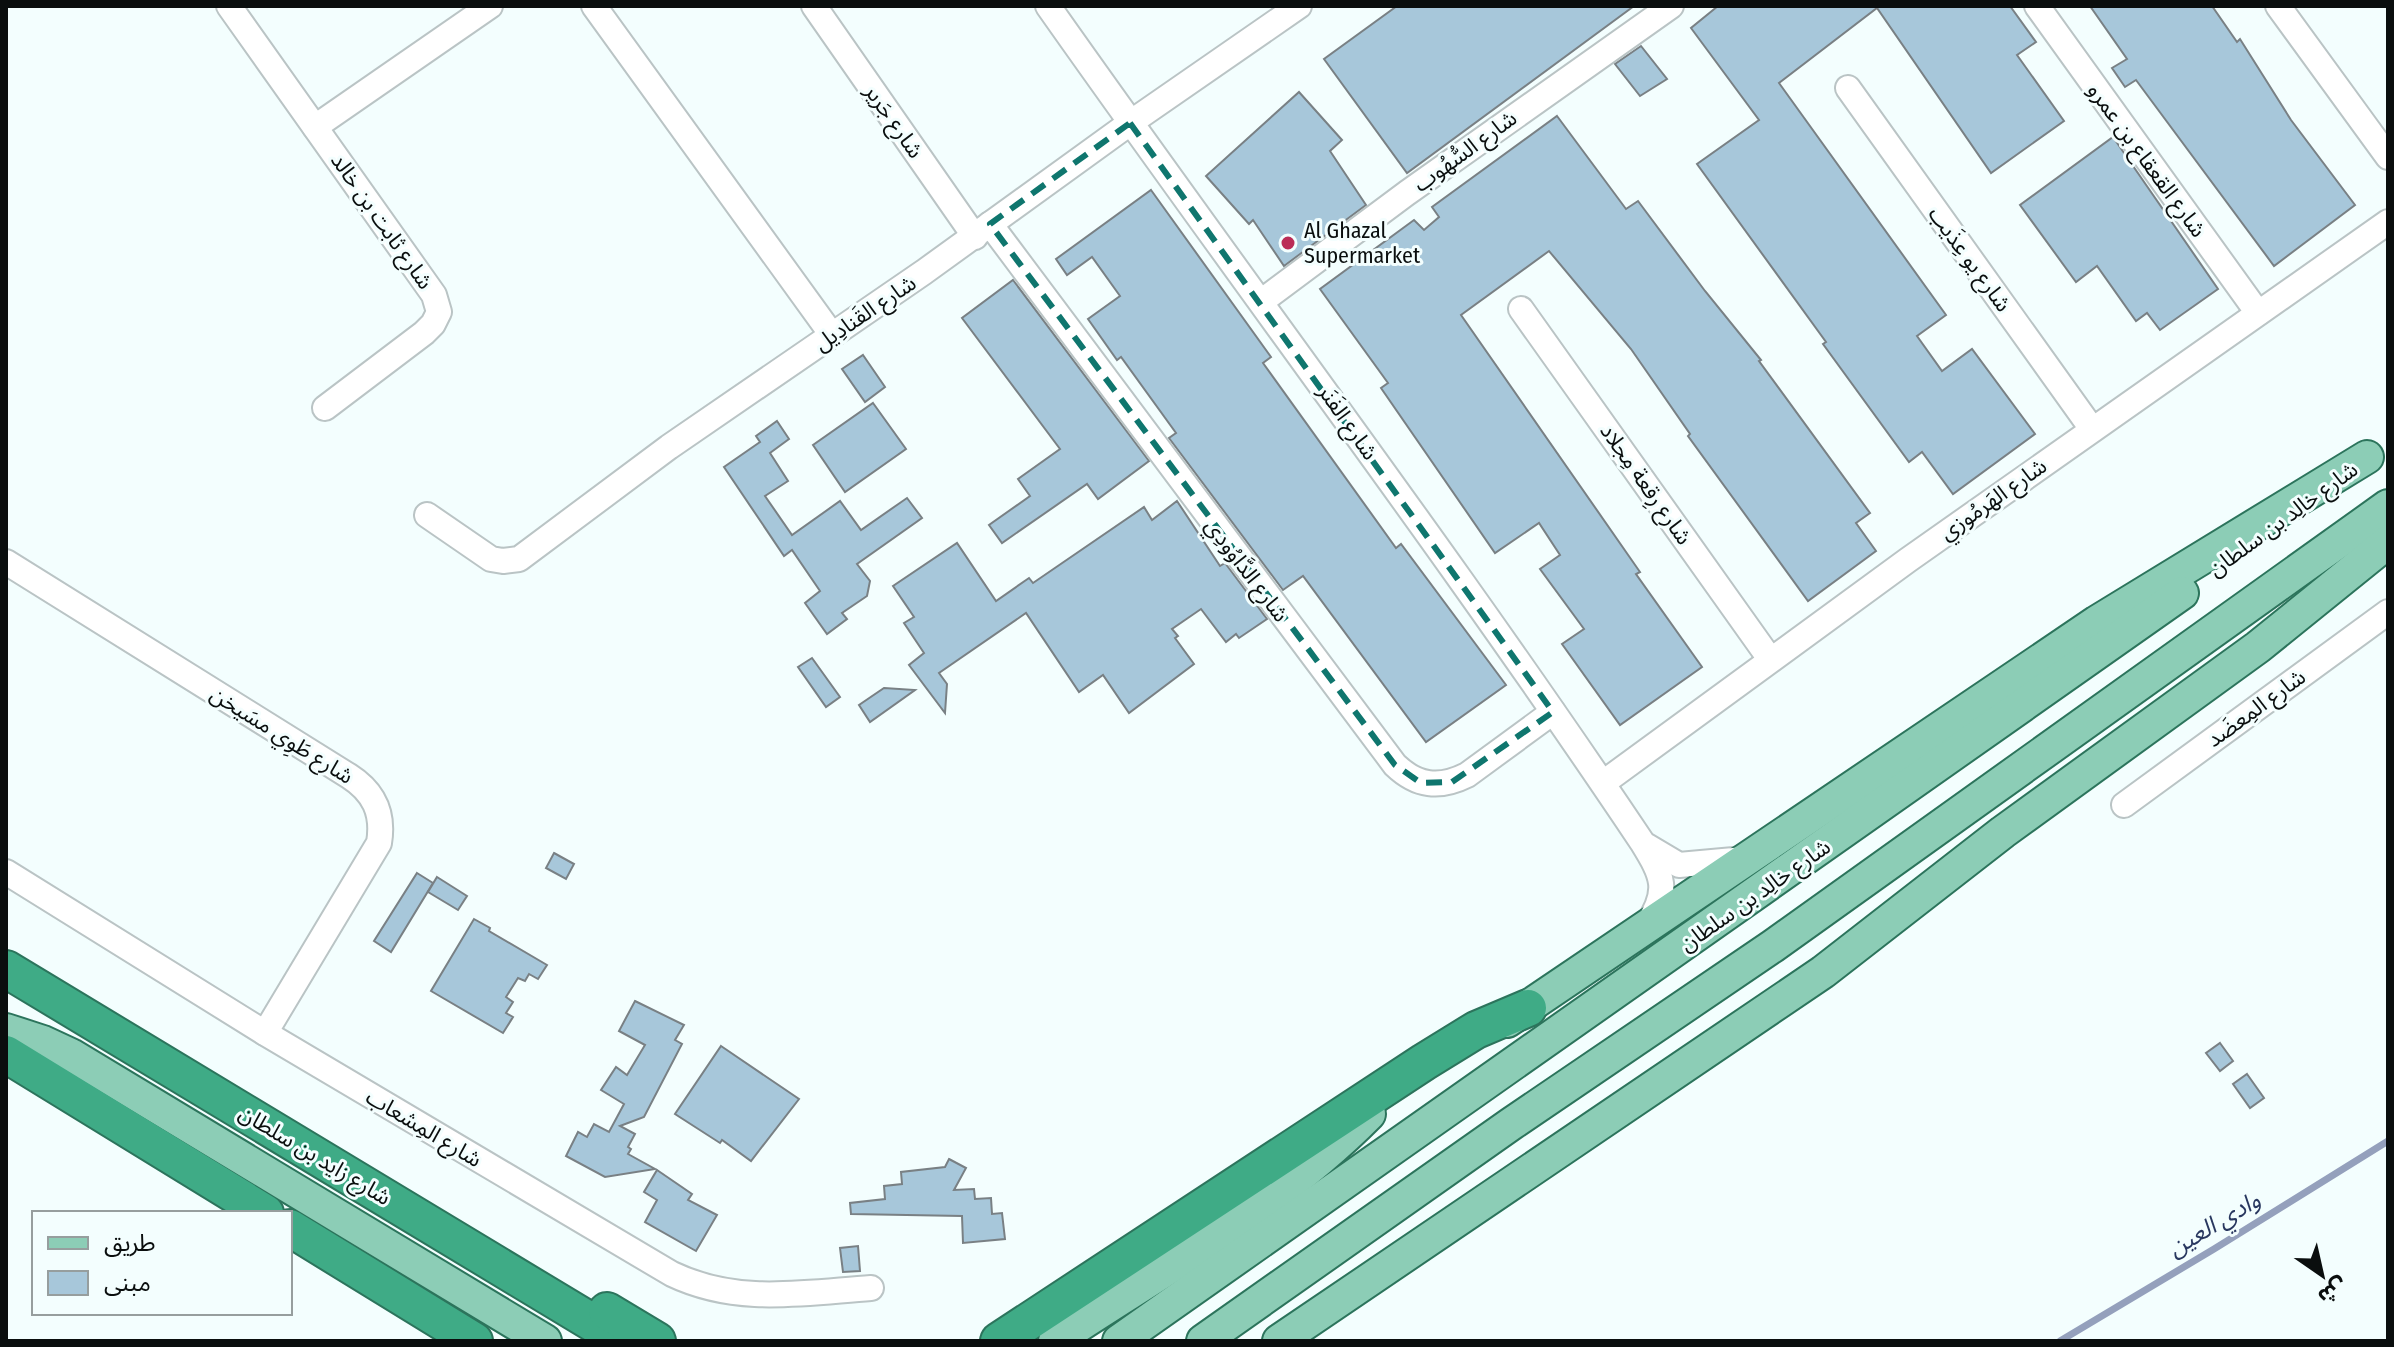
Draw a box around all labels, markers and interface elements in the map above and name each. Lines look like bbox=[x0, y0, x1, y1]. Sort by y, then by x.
street label: شارع القعقاع بن عمرو bbox=[2079, 77, 2212, 244]
street label: شارع جَرير bbox=[856, 78, 929, 165]
street label: شارع السُّهُوب bbox=[1408, 104, 1524, 200]
street label: شارع ثابت بن خالد bbox=[323, 148, 439, 296]
street label: شارع يو عِذَيب bbox=[1920, 201, 2017, 319]
place label: Al Ghazal Supermarket bbox=[1304, 217, 1421, 269]
marker: Al Ghazal Supermarket bbox=[1279, 234, 1297, 252]
street label: شارع القَنادِيل bbox=[809, 269, 923, 359]
street label: شارع الفَنَر bbox=[1309, 378, 1384, 467]
street label: شارع رِقعة مِجلاد bbox=[1592, 418, 1698, 552]
street label: شارع الهَرمُوزي bbox=[1934, 452, 2054, 548]
street label: شارع خالِد بن سلطان bbox=[2203, 456, 2365, 585]
street label: شارع الدَّاوُودِي bbox=[1197, 513, 1295, 629]
street label: شارع المِعضَد bbox=[2201, 663, 2313, 755]
street label: شارع طَوِي مسَيخن bbox=[204, 680, 359, 793]
street label: شارع خالِد بن سلطان bbox=[1674, 833, 1837, 960]
street label: شارع المِشعاب bbox=[360, 1083, 487, 1176]
street label: شارع زايد بن سلطان bbox=[233, 1099, 396, 1214]
water label: وادي العين bbox=[2163, 1185, 2268, 1266]
legend bbox=[32, 1211, 292, 1315]
text: طريق bbox=[104, 1229, 156, 1258]
north arrow bbox=[2282, 1235, 2362, 1315]
text: مبنى bbox=[104, 1269, 151, 1297]
text: ش bbox=[2313, 1272, 2353, 1311]

